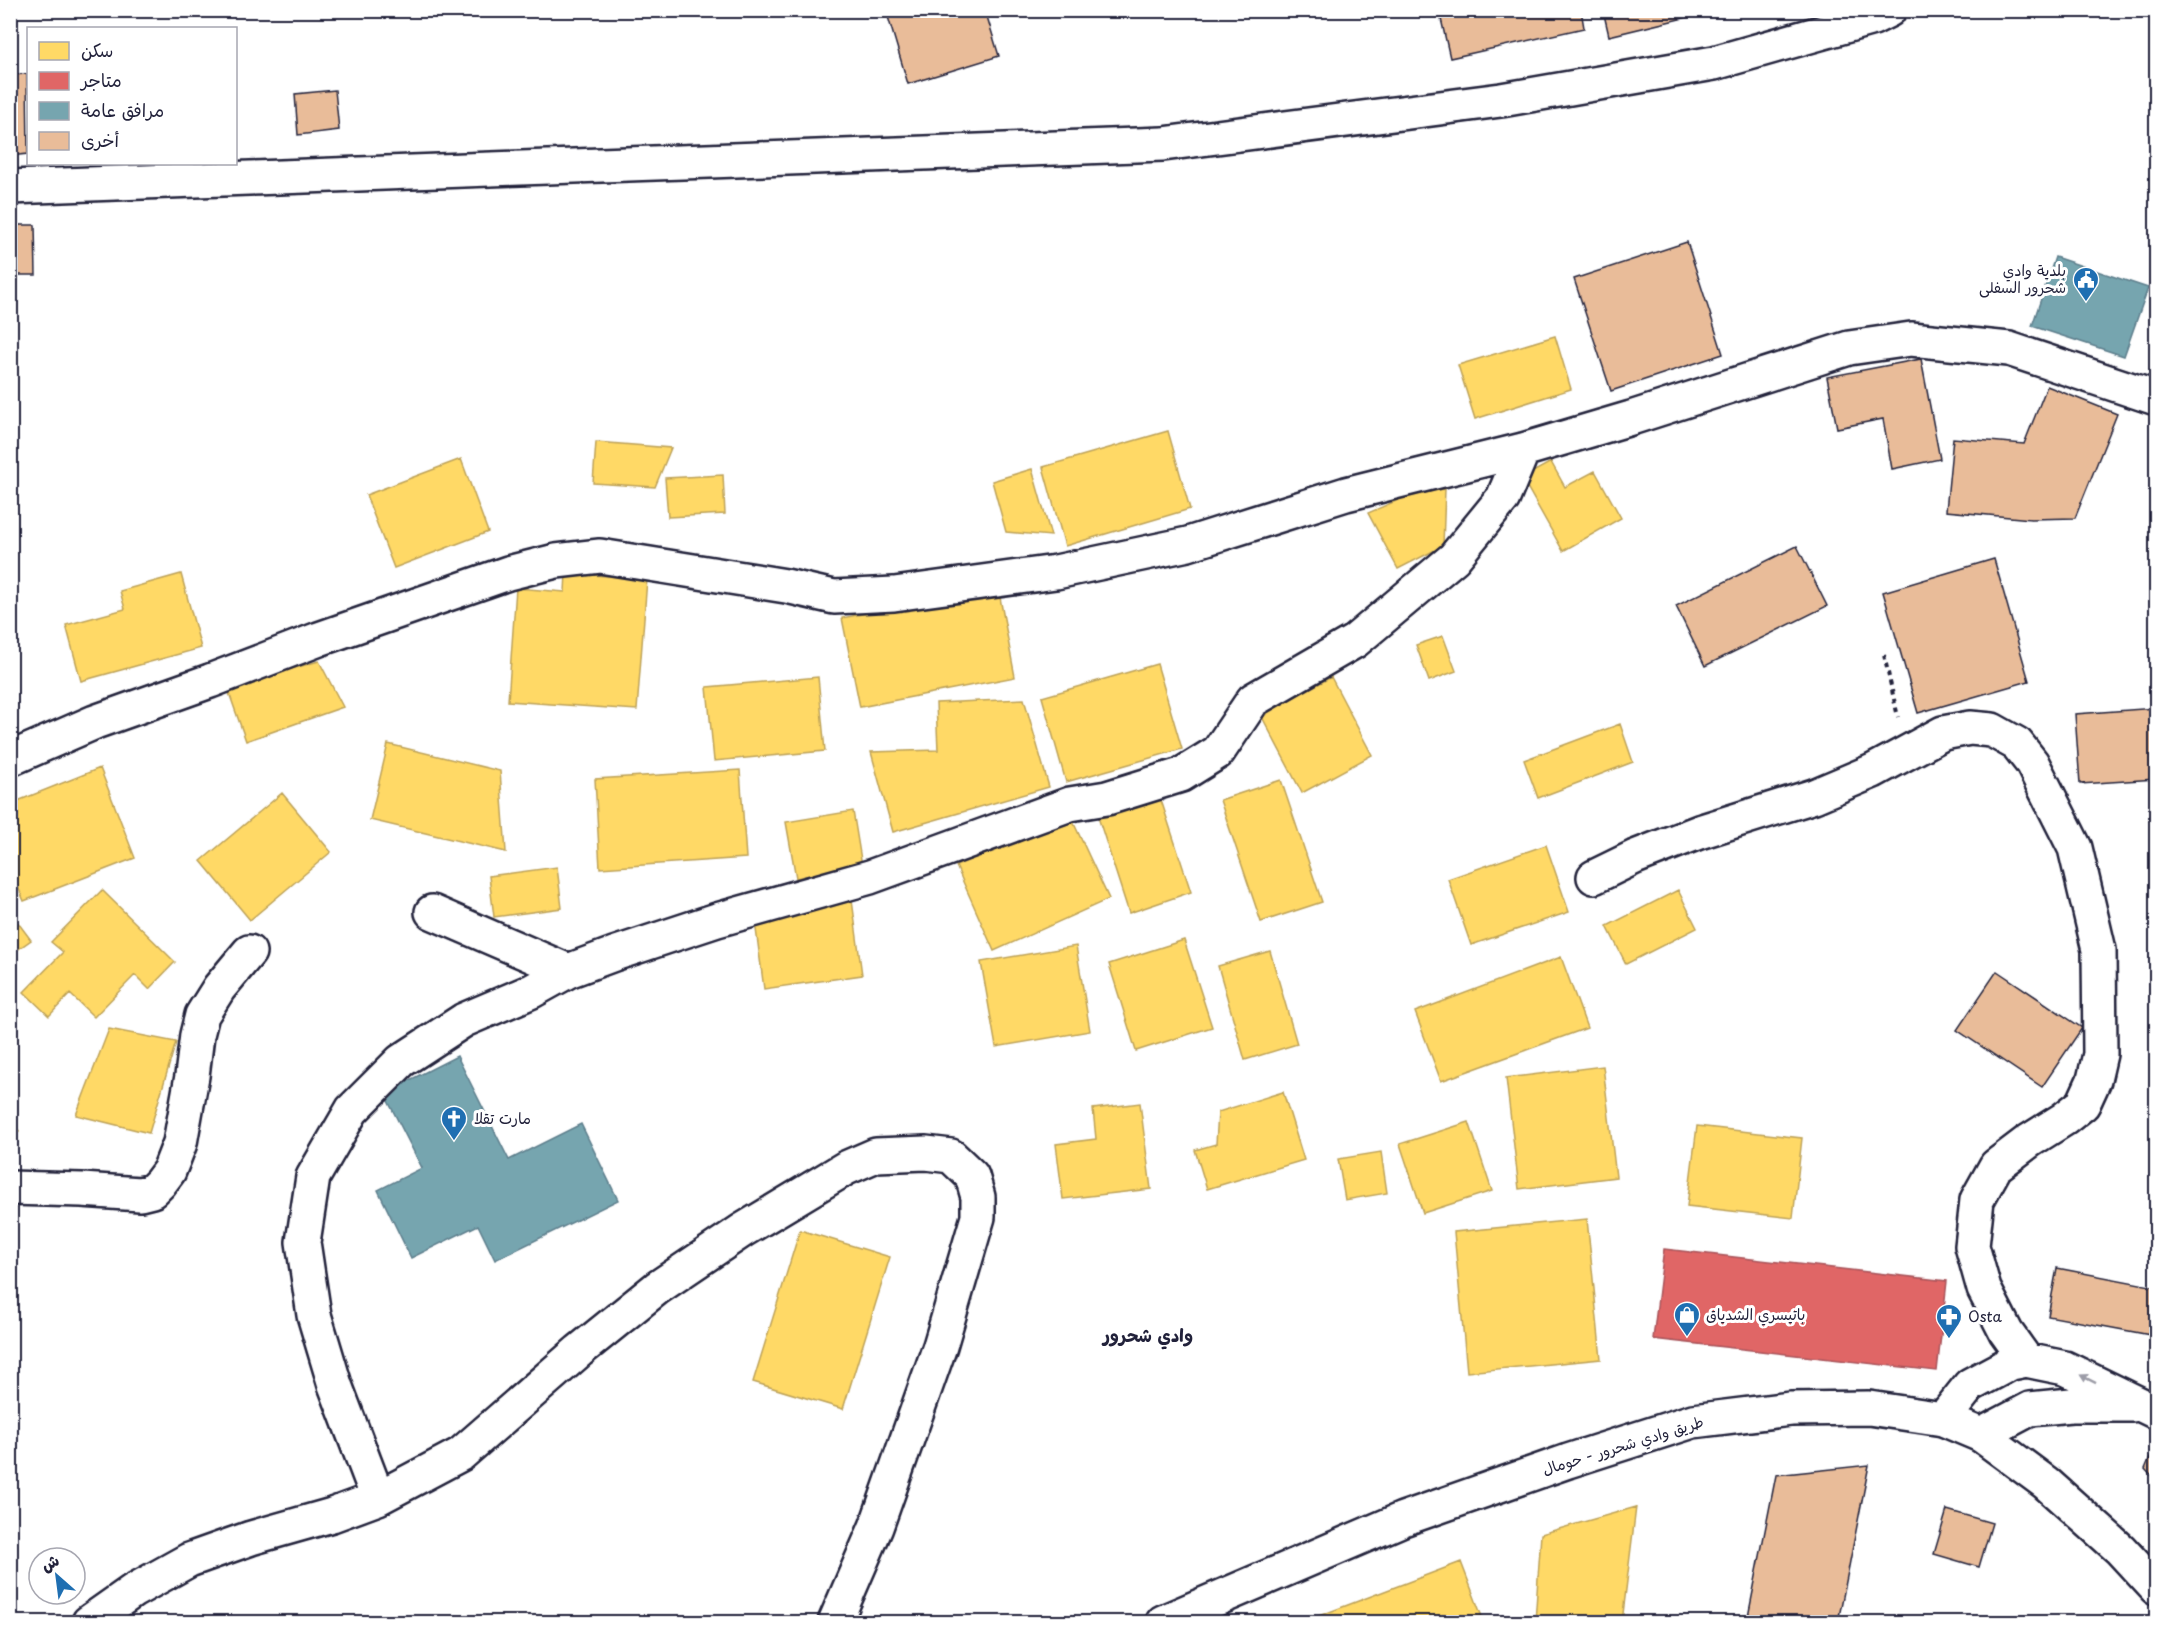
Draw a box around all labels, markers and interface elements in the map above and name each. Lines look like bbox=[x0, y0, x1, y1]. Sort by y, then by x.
legend bbox=[27, 27, 237, 165]
text: سكن bbox=[81, 36, 113, 63]
text: متاجر bbox=[79, 66, 122, 93]
text: مرافق عامة bbox=[81, 96, 164, 123]
text: أخرى bbox=[81, 126, 119, 153]
place label: بلدية وادي شحرور السفلى bbox=[1979, 258, 2066, 298]
public building icon: بلدية وادي شحرور السفلى bbox=[2071, 265, 2101, 303]
church icon: مارت تقلا bbox=[439, 1104, 469, 1142]
place label: مارت تقلا bbox=[474, 1106, 531, 1129]
shop icon: باتيسري الشدياق bbox=[1672, 1300, 1702, 1338]
place label: باتيسري الشدياق bbox=[1706, 1302, 1805, 1326]
pharmacy icon: Osta bbox=[1934, 1302, 1964, 1340]
place label: Osta bbox=[1968, 1304, 2003, 1327]
district label: وادي شحرور bbox=[1101, 1321, 1193, 1350]
one-way arrow bbox=[2079, 1375, 2096, 1384]
street label: طريق وادي شحرور - حومال bbox=[1539, 1409, 1706, 1481]
north arrow bbox=[27, 1546, 87, 1606]
text: ش bbox=[36, 1547, 63, 1577]

